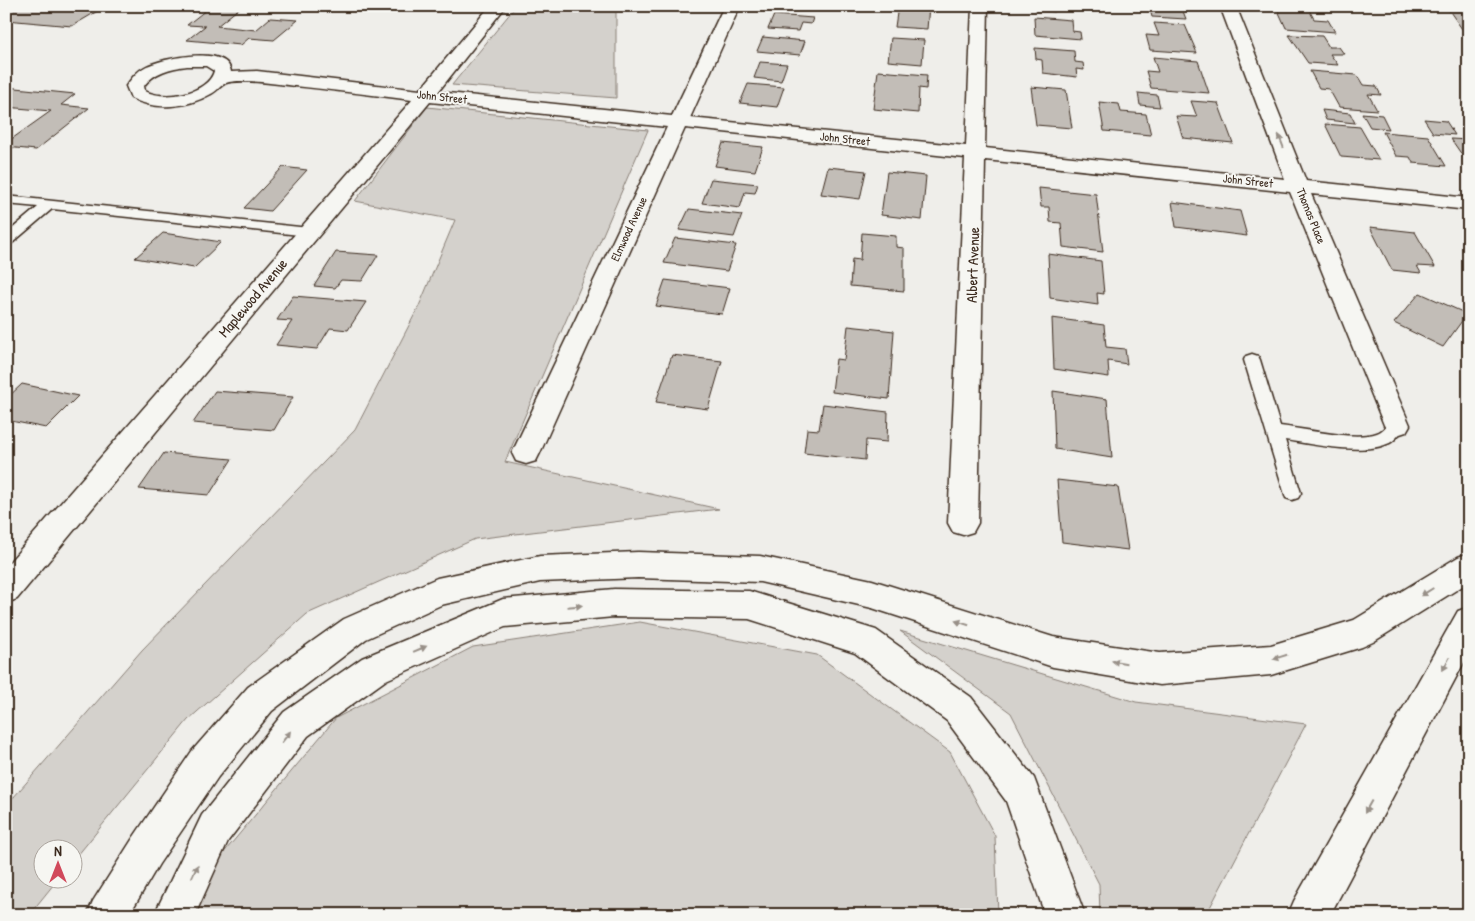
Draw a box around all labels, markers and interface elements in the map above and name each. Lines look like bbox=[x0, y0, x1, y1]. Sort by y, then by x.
street label: John Street bbox=[416, 85, 469, 108]
street label: John Street bbox=[819, 127, 872, 150]
one-way arrow bbox=[1276, 133, 1284, 148]
street label: John Street bbox=[1222, 169, 1275, 192]
street label: Thomas Place bbox=[1293, 185, 1330, 246]
street label: Elmwood Avenue bbox=[606, 193, 651, 264]
street label: Albert Avenue bbox=[961, 227, 984, 303]
street label: Maplewood Avenue bbox=[213, 254, 292, 342]
one-way arrow bbox=[1421, 587, 1434, 596]
one-way arrow bbox=[567, 602, 583, 610]
one-way arrow bbox=[954, 618, 969, 626]
one-way arrow bbox=[413, 644, 427, 652]
one-way arrow bbox=[1273, 654, 1288, 662]
one-way arrow bbox=[1442, 657, 1450, 671]
one-way arrow bbox=[1111, 658, 1127, 666]
one-way arrow bbox=[280, 731, 291, 744]
one-way arrow bbox=[1364, 800, 1372, 814]
north arrow bbox=[32, 838, 82, 888]
text: N bbox=[54, 841, 62, 860]
one-way arrow bbox=[191, 864, 199, 878]

